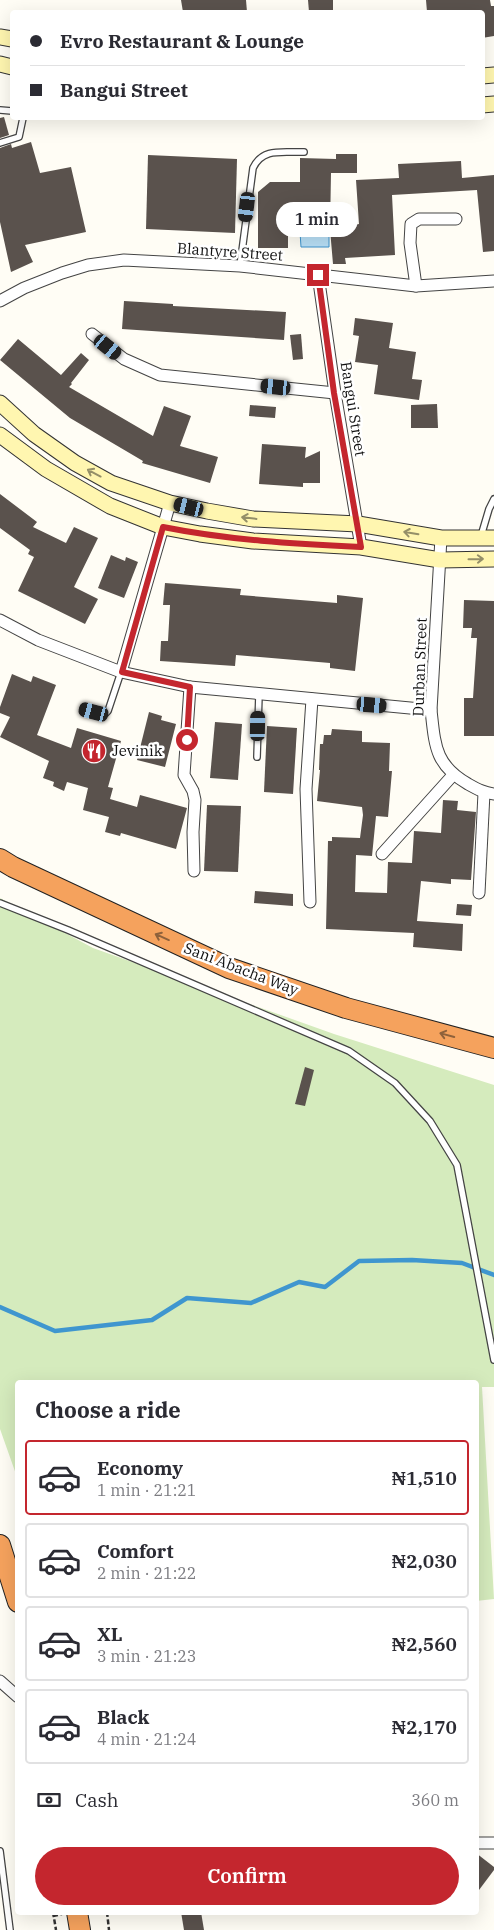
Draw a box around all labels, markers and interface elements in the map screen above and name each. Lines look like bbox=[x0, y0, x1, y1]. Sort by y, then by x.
text: Evro Restaurant & Lounge bbox=[60, 29, 304, 53]
text: Bangui Street bbox=[60, 78, 188, 102]
car bbox=[237, 191, 256, 223]
callout: 1 min bbox=[277, 202, 359, 238]
text: 1 min bbox=[295, 209, 339, 229]
street label: Blantyre Street bbox=[177, 238, 284, 265]
route end bbox=[307, 264, 329, 286]
car bbox=[91, 332, 124, 362]
street label: Bangui Street bbox=[337, 360, 370, 458]
car bbox=[260, 378, 291, 396]
one-way arrow bbox=[86, 468, 101, 478]
car bbox=[172, 496, 205, 518]
one-way arrow bbox=[241, 513, 257, 523]
one-way arrow bbox=[403, 528, 419, 538]
one-way arrow bbox=[468, 554, 484, 564]
street label: Durban Street bbox=[408, 617, 431, 717]
car bbox=[356, 696, 387, 714]
car bbox=[77, 701, 110, 723]
car bbox=[250, 711, 265, 741]
route start bbox=[176, 729, 198, 751]
restaurant icon: Jevinik bbox=[81, 738, 107, 764]
place label: Jevinik bbox=[112, 741, 163, 760]
one-way arrow bbox=[154, 932, 169, 942]
street label: Sani Abacha Way bbox=[181, 938, 301, 999]
one-way arrow bbox=[439, 1030, 455, 1040]
text: Choose a ride bbox=[35, 1395, 181, 1424]
icon: car bbox=[37, 1455, 82, 1500]
text: Economy bbox=[97, 1456, 183, 1480]
text: ₦1,510 bbox=[391, 1466, 457, 1490]
text: 1 min · 21:21 bbox=[97, 1480, 196, 1500]
icon: car bbox=[37, 1538, 82, 1583]
text: Comfort bbox=[97, 1539, 174, 1563]
text: ₦2,030 bbox=[391, 1549, 457, 1573]
text: 2 min · 21:22 bbox=[97, 1563, 196, 1583]
icon: car bbox=[37, 1621, 82, 1666]
text: XL bbox=[97, 1622, 123, 1646]
text: ₦2,560 bbox=[391, 1632, 457, 1656]
text: 3 min · 21:23 bbox=[97, 1646, 196, 1666]
icon: car bbox=[37, 1704, 82, 1749]
text: Black bbox=[97, 1705, 149, 1729]
text: ₦2,170 bbox=[391, 1715, 457, 1739]
text: 4 min · 21:24 bbox=[97, 1729, 196, 1749]
icon: cash bbox=[35, 1786, 63, 1814]
text: Cash bbox=[75, 1788, 119, 1812]
text: 360 m bbox=[411, 1790, 459, 1810]
button: Confirm bbox=[35, 1847, 459, 1905]

